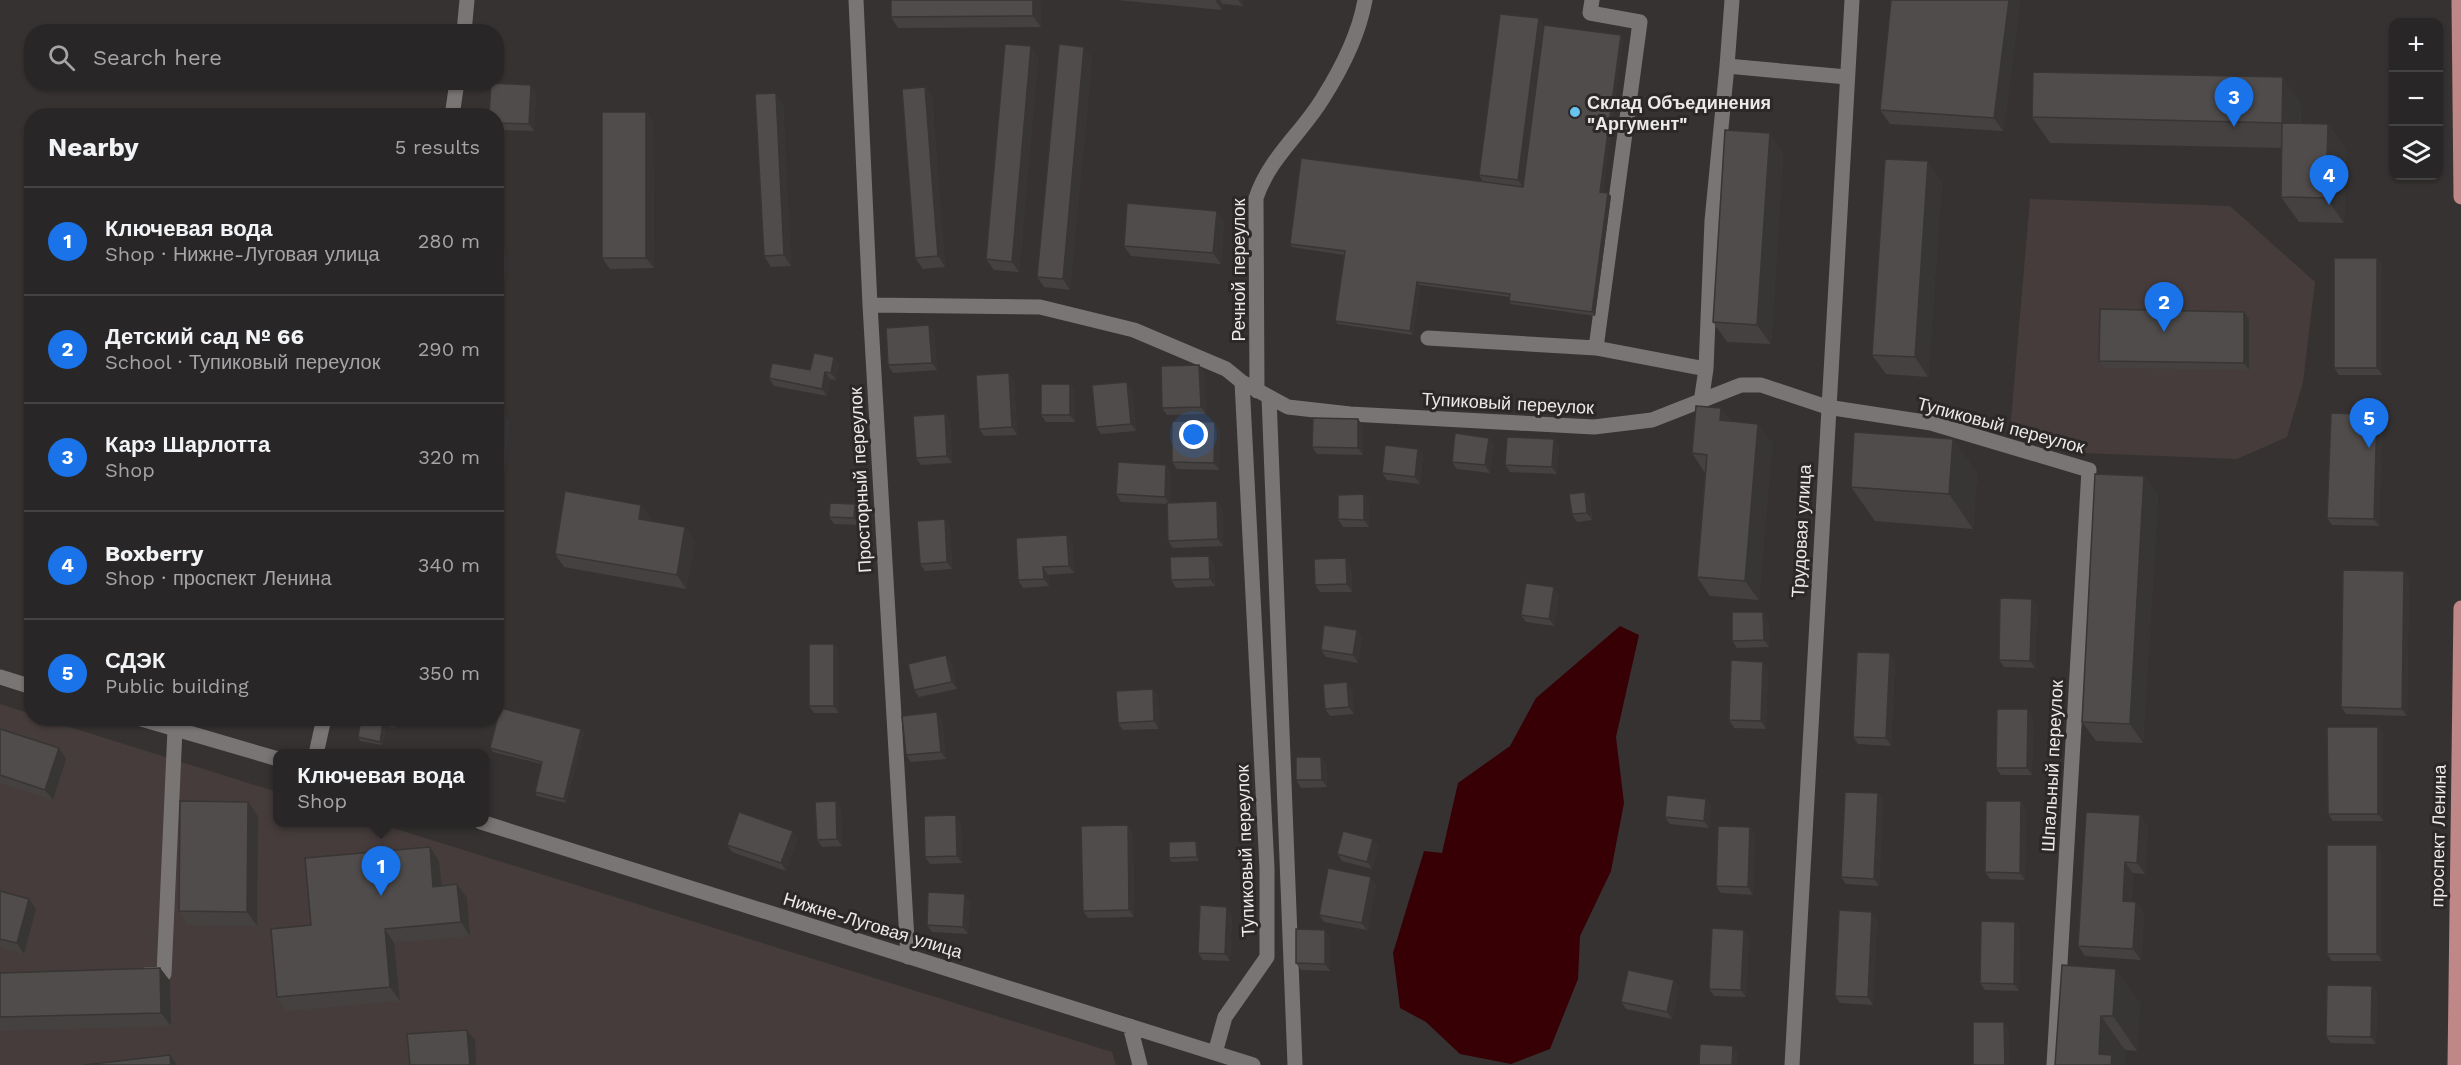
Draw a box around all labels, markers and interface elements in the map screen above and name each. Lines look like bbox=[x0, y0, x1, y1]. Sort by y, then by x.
map controls bbox=[2389, 18, 2443, 180]
button: + bbox=[2389, 18, 2443, 72]
search box bbox=[24, 24, 504, 90]
icon: search bbox=[45, 41, 78, 74]
text: Search here bbox=[93, 45, 222, 70]
button: − bbox=[2389, 72, 2443, 126]
pin: 3 bbox=[2214, 78, 2254, 127]
place label: Склад Объединения "Аргумент" bbox=[1587, 92, 1771, 134]
marker: Склад Объединения "Аргумент" bbox=[1568, 105, 1582, 119]
button: layers bbox=[2389, 126, 2443, 180]
text: Nearby bbox=[48, 132, 139, 162]
text: 5 results bbox=[395, 135, 480, 159]
pin: 4 bbox=[2310, 156, 2348, 205]
street label: Речной переулок bbox=[1228, 198, 1249, 341]
text: Ключевая вода bbox=[105, 216, 273, 241]
text: 1 bbox=[63, 229, 72, 253]
text: 280 m bbox=[418, 229, 480, 253]
text: Shop · Нижне-Луговая улица bbox=[105, 242, 380, 266]
pin: 2 bbox=[2144, 282, 2184, 332]
text: Детский сад № 66 bbox=[105, 324, 304, 349]
text: 2 bbox=[62, 337, 73, 361]
text: 290 m bbox=[418, 337, 480, 361]
text: School · Тупиковый переулок bbox=[105, 350, 380, 374]
street label: Просторный переулок bbox=[845, 387, 875, 573]
street label: Тупиковый переулок bbox=[1421, 388, 1595, 418]
street label: Тупиковый переулок bbox=[1915, 393, 2087, 457]
pin: 5 bbox=[2350, 398, 2388, 448]
your location bbox=[1179, 420, 1208, 449]
text: Карэ Шарлотта bbox=[105, 432, 270, 457]
text: 3 bbox=[62, 445, 73, 469]
text: 320 m bbox=[418, 445, 480, 469]
text: Shop bbox=[105, 458, 155, 482]
street label: Трудовая улица bbox=[1787, 463, 1815, 598]
text: Boxberry bbox=[105, 541, 203, 566]
text: 4 bbox=[61, 553, 74, 577]
text: 340 m bbox=[418, 553, 480, 577]
text: Shop · проспект Ленина bbox=[105, 566, 332, 590]
text: СДЭК bbox=[105, 648, 165, 673]
text: 5 bbox=[62, 661, 73, 685]
text: 350 m bbox=[418, 661, 480, 685]
text: Public building bbox=[105, 674, 249, 698]
street label: Шпальный переулок bbox=[2037, 679, 2067, 852]
popup bbox=[273, 749, 489, 827]
text: Ключевая вода bbox=[297, 763, 465, 788]
street label: проспект Ленина bbox=[2426, 763, 2450, 908]
street label: Тупиковый переулок bbox=[1231, 764, 1259, 937]
text: Shop bbox=[297, 789, 347, 813]
pin: 1 bbox=[362, 846, 400, 896]
street label: Нижне-Луговая улица bbox=[781, 888, 966, 963]

